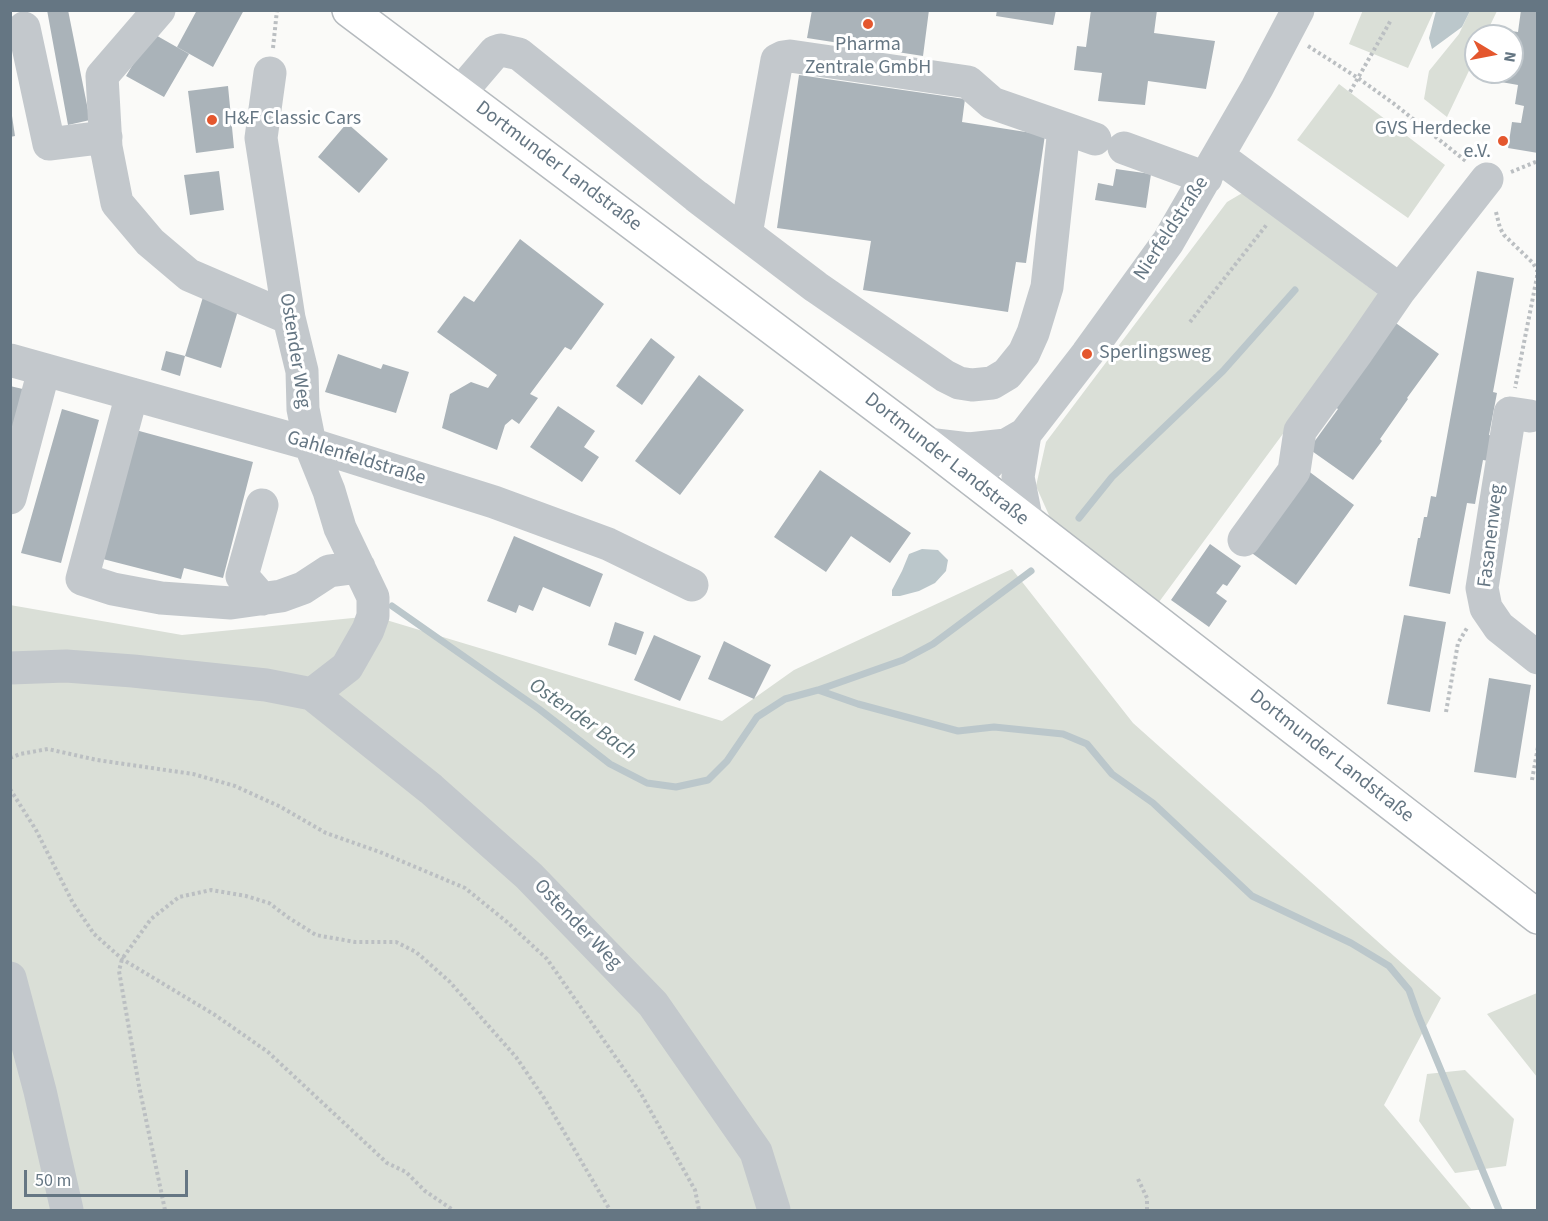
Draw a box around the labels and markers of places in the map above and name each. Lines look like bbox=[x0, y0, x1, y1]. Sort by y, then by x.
marker: Pharma Zentrale GmbH bbox=[861, 17, 875, 31]
place label: Pharma Zentrale GmbH bbox=[805, 34, 931, 81]
place label: H&F Classic Cars bbox=[224, 108, 361, 132]
marker: H&F Classic Cars bbox=[205, 113, 219, 127]
place label: GVS Herdecke e.V. bbox=[1375, 118, 1491, 165]
marker: GVS Herdecke e.V. bbox=[1496, 134, 1510, 148]
place label: Sperlingsweg bbox=[1099, 342, 1211, 366]
marker: Sperlingsweg bbox=[1080, 347, 1094, 361]

